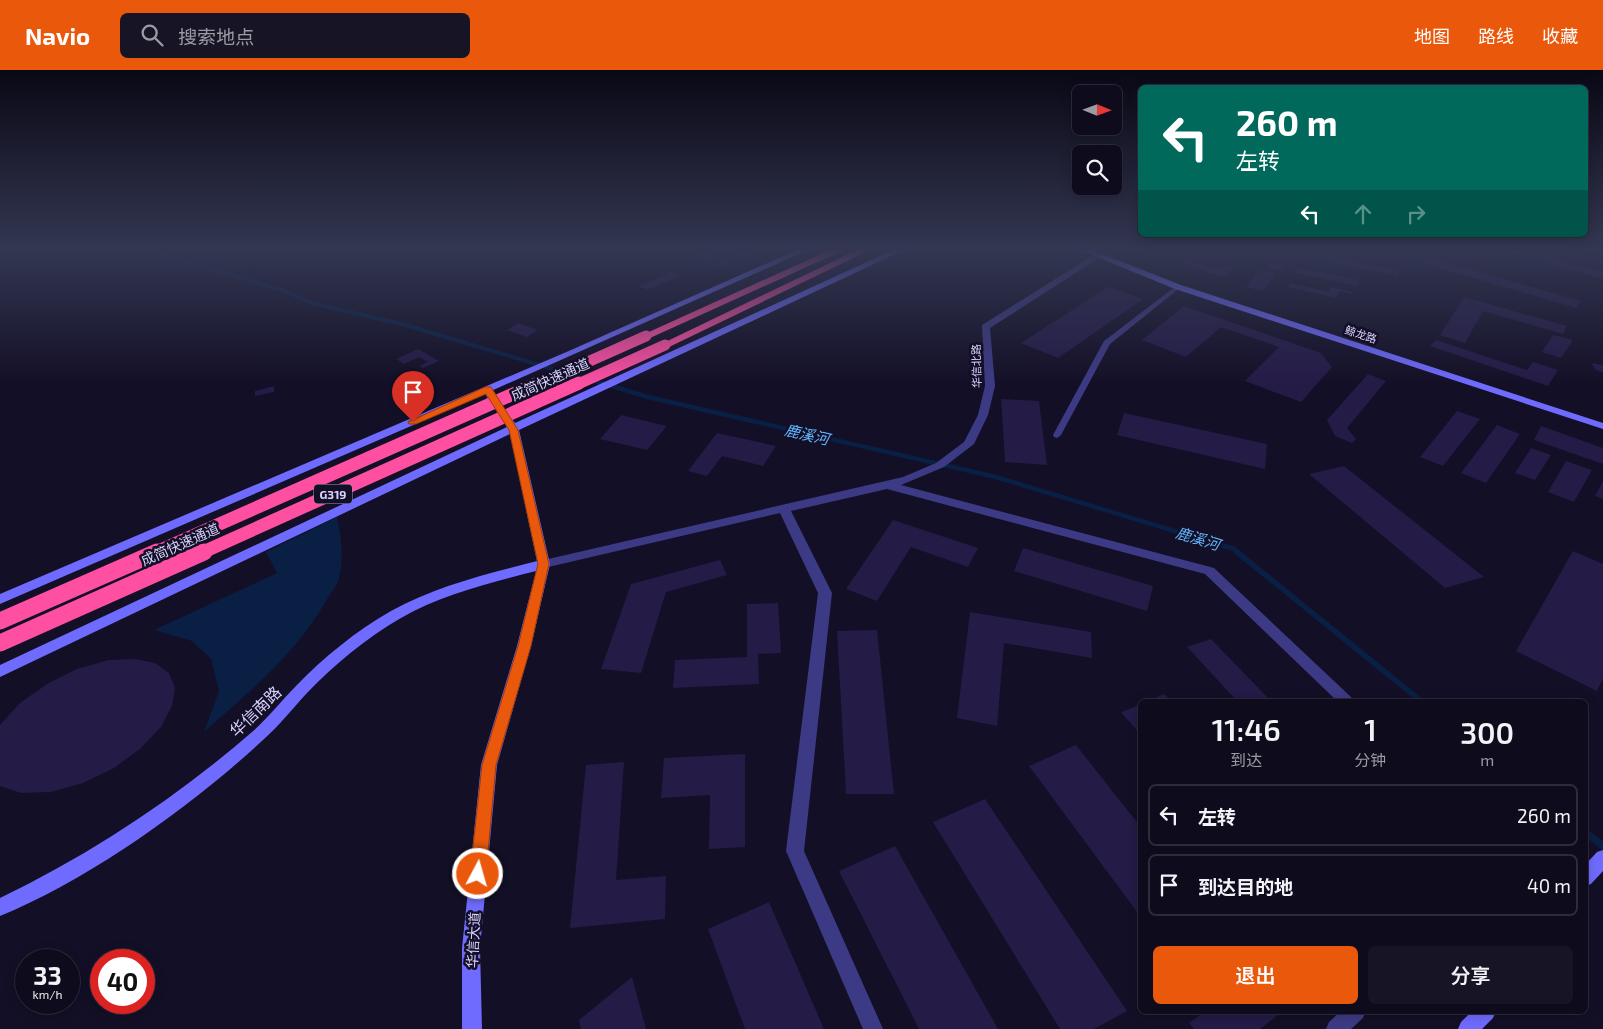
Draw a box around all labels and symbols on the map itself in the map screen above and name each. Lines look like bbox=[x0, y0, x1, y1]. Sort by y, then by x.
north arrow bbox=[1072, 85, 1122, 135]
street label: 鲸龙路 bbox=[1343, 323, 1379, 345]
street label: 华信北路 bbox=[969, 344, 983, 388]
street label: 成简快速通道 bbox=[508, 354, 592, 404]
pin bbox=[392, 371, 434, 422]
water label: 鹿溪河 bbox=[783, 420, 834, 449]
road number: G319 bbox=[314, 484, 352, 504]
street label: 成简快速通道 bbox=[138, 519, 222, 569]
water label: 鹿溪河 bbox=[1174, 523, 1225, 554]
street label: 华信南路 bbox=[225, 682, 285, 740]
position arrow bbox=[451, 847, 503, 899]
street label: 华信大道 bbox=[463, 912, 483, 968]
speed limit sign: 40 bbox=[90, 949, 155, 1014]

